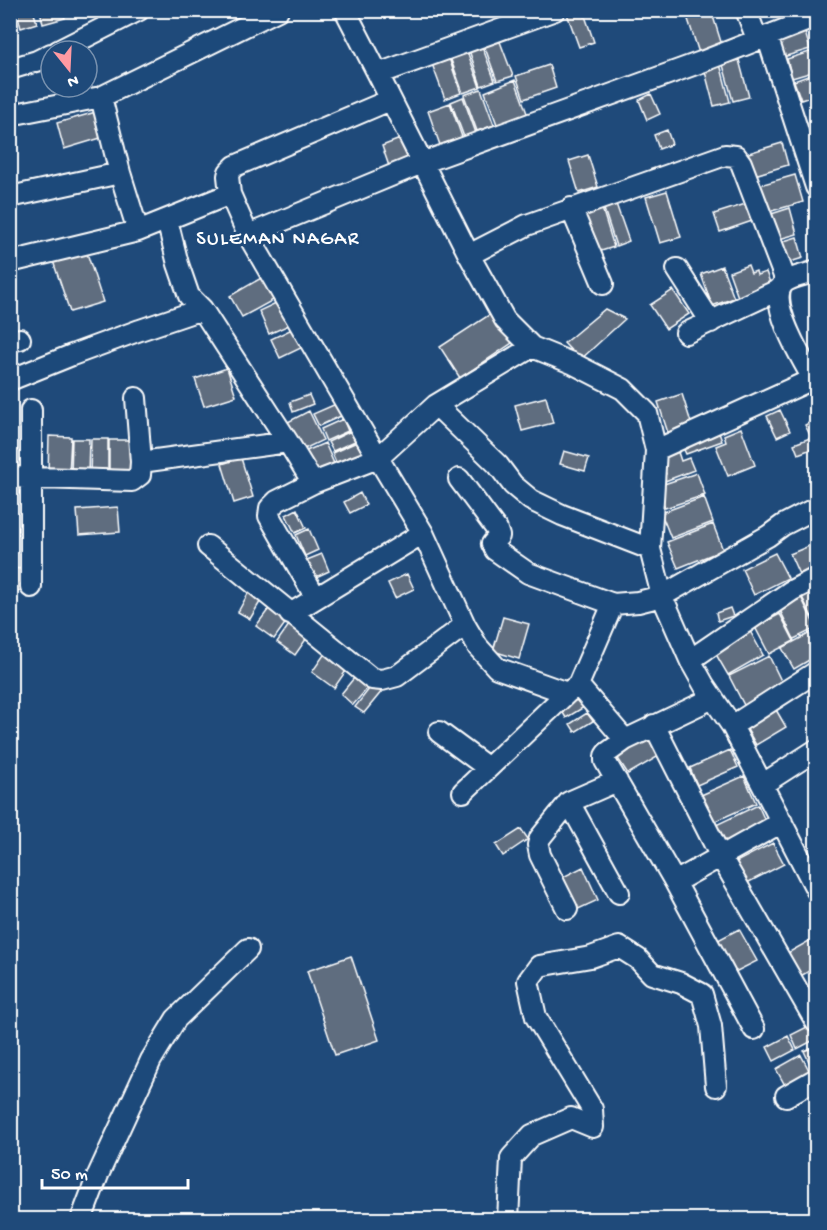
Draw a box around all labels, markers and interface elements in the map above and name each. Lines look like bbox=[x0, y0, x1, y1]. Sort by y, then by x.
north arrow bbox=[39, 39, 99, 99]
text: N bbox=[64, 69, 80, 91]
district label: SULEMAN NAGAR bbox=[196, 229, 360, 252]
scale bar bbox=[42, 1152, 188, 1190]
text: 50 m bbox=[51, 1165, 88, 1186]

